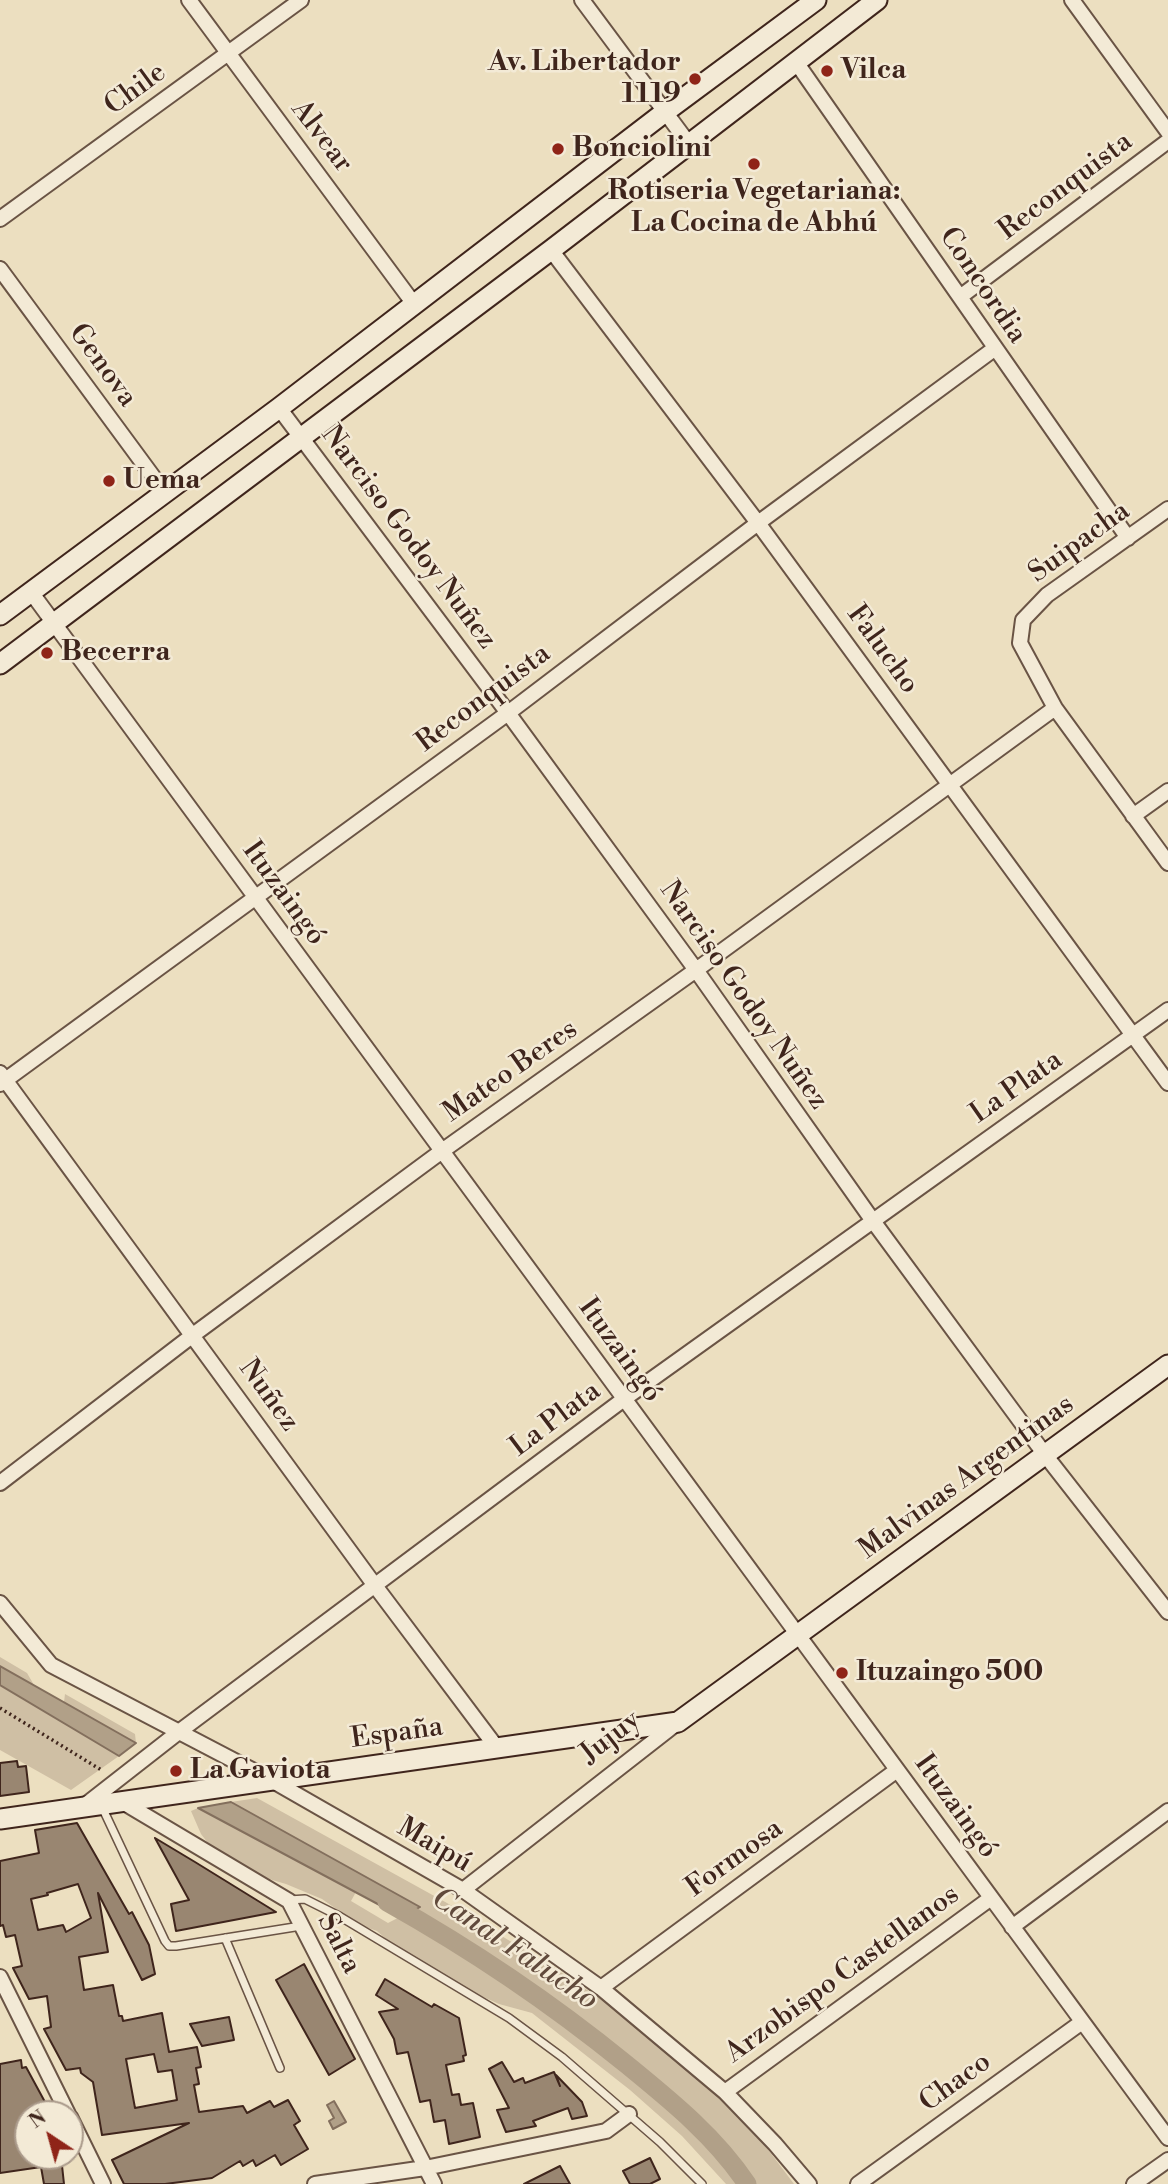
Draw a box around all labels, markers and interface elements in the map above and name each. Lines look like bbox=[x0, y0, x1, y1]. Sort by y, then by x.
place label: Av. Libertador 1119 bbox=[488, 46, 681, 112]
place label: Vilca bbox=[841, 54, 907, 88]
street label: Chile bbox=[99, 57, 173, 123]
marker: Vilca bbox=[819, 63, 835, 79]
marker: Av. Libertador 1119 bbox=[687, 71, 703, 87]
street label: Alvear bbox=[283, 94, 359, 180]
street label: Reconquista bbox=[992, 126, 1140, 248]
place label: Bonciolini bbox=[572, 132, 711, 166]
marker: Bonciolini bbox=[550, 141, 566, 157]
marker: Rotiseria Vegetariana: La Cocina de Abhú bbox=[746, 156, 762, 172]
place label: Rotiseria Vegetariana: La Cocina de Abhú bbox=[608, 175, 900, 241]
street label: Concordia bbox=[931, 222, 1033, 350]
street label: Genova bbox=[61, 318, 143, 414]
street label: Narciso Godoy Nuñez bbox=[313, 420, 503, 656]
place label: Uema bbox=[123, 464, 200, 498]
marker: Uema bbox=[101, 473, 117, 489]
street label: Suipacha bbox=[1023, 495, 1137, 591]
street label: Falucho bbox=[839, 599, 925, 701]
place label: Becerra bbox=[61, 636, 170, 670]
street label: Reconquista bbox=[410, 638, 558, 760]
marker: Becerra bbox=[39, 645, 55, 661]
street label: Ituzaingó bbox=[234, 835, 332, 953]
street label: Narciso Godoy Nuñez bbox=[652, 875, 834, 1117]
street label: Mateo Beres bbox=[437, 1013, 585, 1131]
street label: La Plata bbox=[965, 1044, 1069, 1132]
street label: Ituzaingó bbox=[570, 1292, 668, 1410]
street label: Nuñez bbox=[231, 1353, 305, 1439]
street label: La Plata bbox=[504, 1375, 608, 1465]
street label: Malvinas Argentinas bbox=[853, 1389, 1081, 1567]
place label: Ituzaingo 500 bbox=[856, 1656, 1043, 1690]
marker: Ituzaingo 500 bbox=[834, 1665, 850, 1681]
street label: Jujuy bbox=[574, 1704, 648, 1772]
street label: España bbox=[349, 1711, 445, 1757]
street label: Ituzaingó bbox=[906, 1748, 1004, 1866]
place label: La Gaviota bbox=[190, 1754, 331, 1788]
marker: La Gaviota bbox=[168, 1763, 184, 1779]
street label: Maipú bbox=[391, 1811, 477, 1881]
street label: Formosa bbox=[680, 1813, 790, 1905]
street label: Arzobispo Castellanos bbox=[720, 1879, 966, 2071]
water label: Canal Falucho bbox=[424, 1881, 604, 2019]
street label: Salta bbox=[309, 1908, 367, 1980]
street label: Chaco bbox=[914, 2046, 998, 2120]
north arrow bbox=[14, 2100, 84, 2170]
text: N bbox=[25, 2106, 51, 2134]

